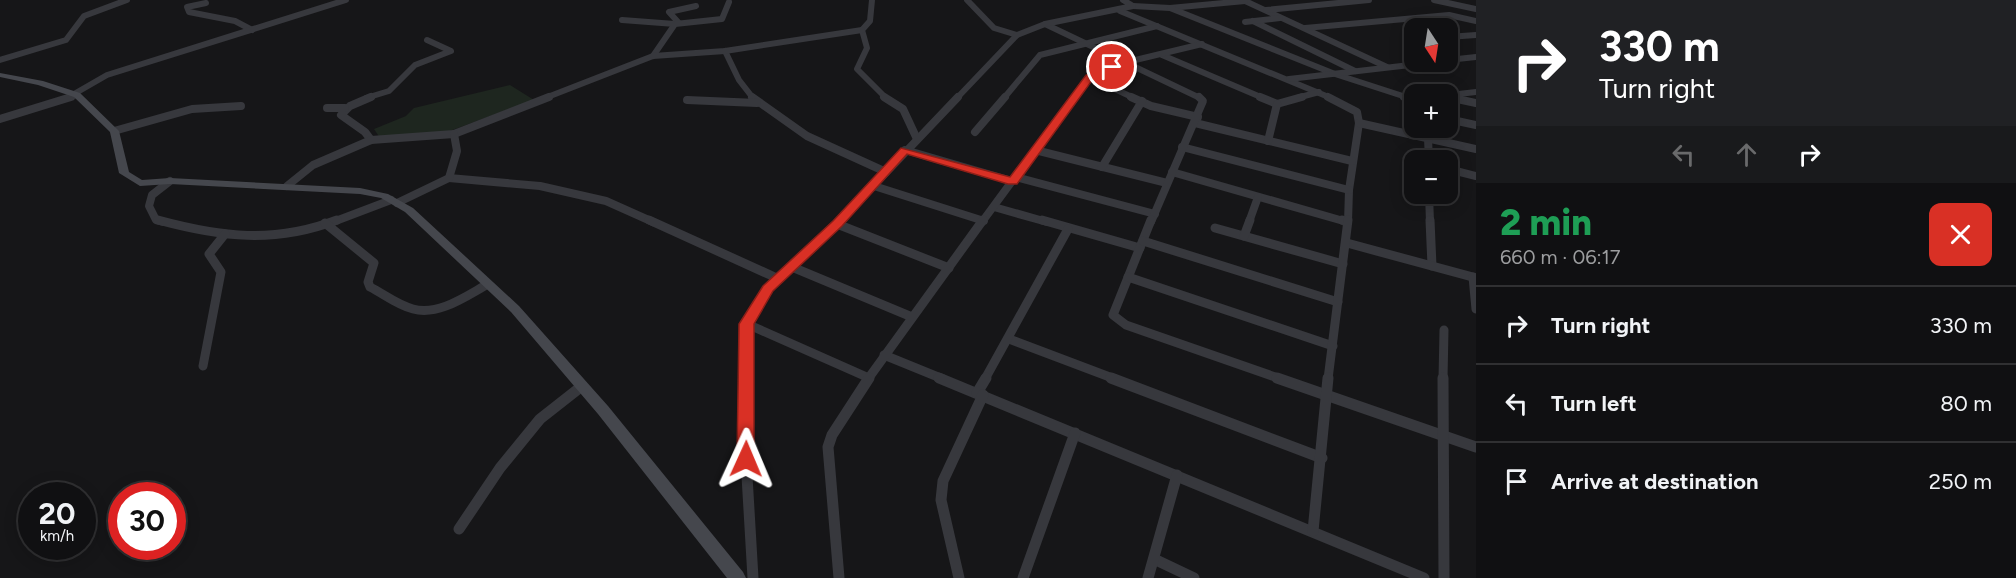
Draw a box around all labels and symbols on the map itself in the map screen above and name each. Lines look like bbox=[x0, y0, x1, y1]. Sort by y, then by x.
north arrow bbox=[1404, 18, 1458, 72]
pin bbox=[1086, 41, 1137, 92]
position arrow bbox=[714, 427, 778, 491]
speed limit sign: 30 bbox=[108, 482, 186, 560]

